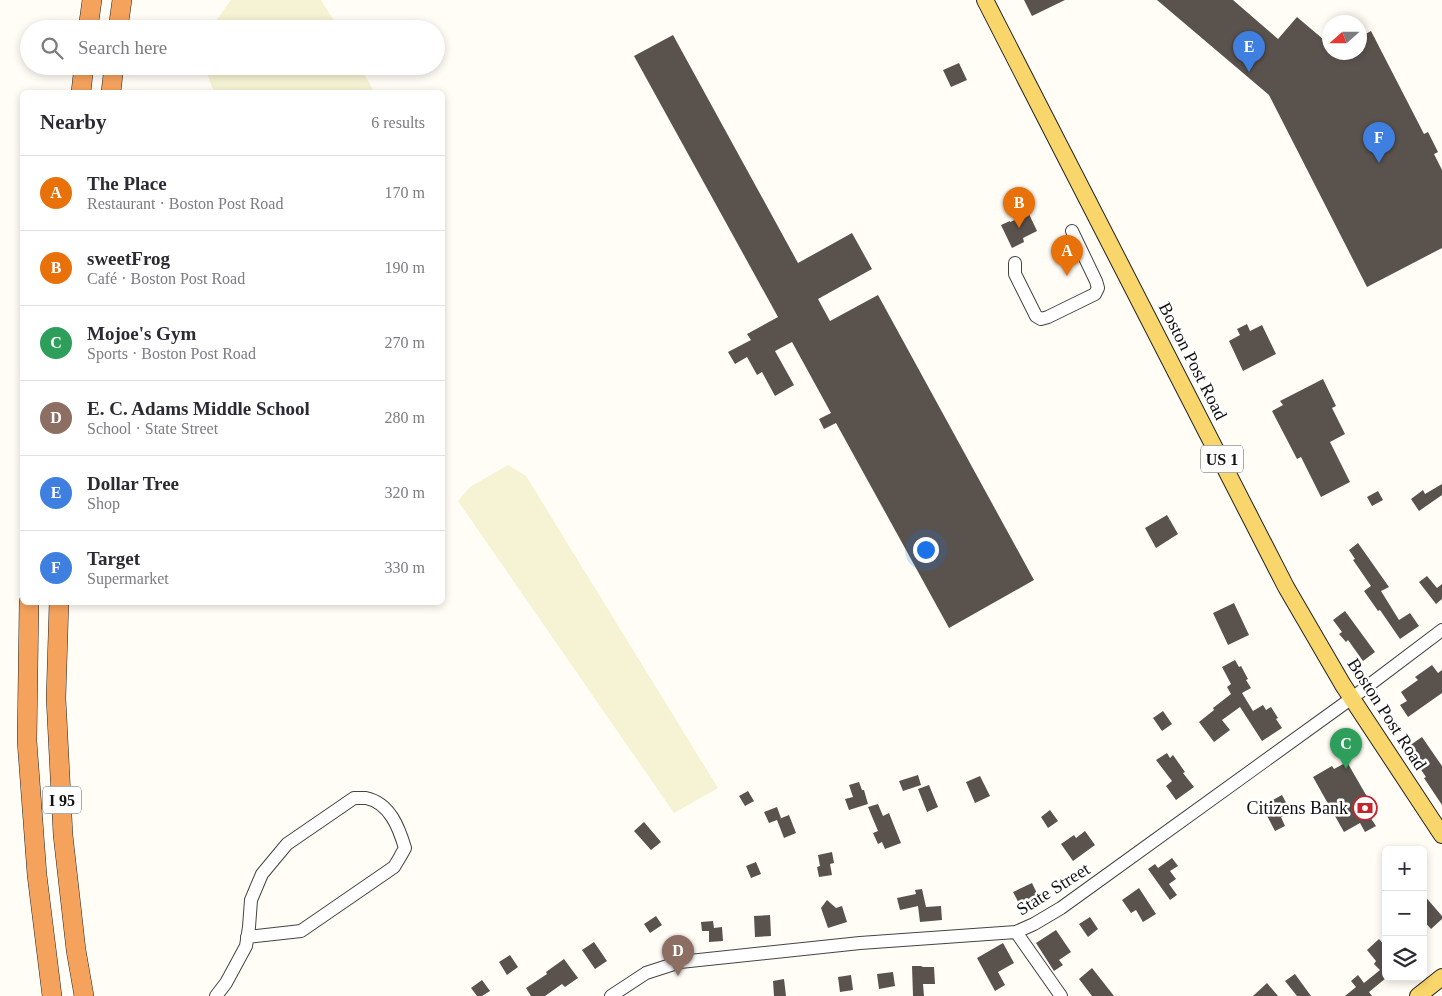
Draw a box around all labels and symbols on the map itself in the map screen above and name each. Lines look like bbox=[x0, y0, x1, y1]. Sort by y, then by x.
north arrow bbox=[1322, 15, 1367, 60]
pin: E bbox=[1233, 31, 1265, 72]
pin: F bbox=[1363, 122, 1395, 163]
pin: B bbox=[1003, 187, 1035, 228]
pin: A bbox=[1051, 235, 1083, 276]
street label: Boston Post Road bbox=[1155, 299, 1231, 423]
road number: US 1 bbox=[1201, 446, 1243, 472]
your location bbox=[913, 537, 939, 563]
street label: Boston Post Road bbox=[1343, 654, 1431, 774]
pin: C bbox=[1330, 728, 1362, 769]
road number: I 95 bbox=[43, 786, 81, 814]
bank icon: Citizens Bank bbox=[1352, 795, 1378, 821]
place label: Citizens Bank bbox=[1247, 798, 1348, 818]
street label: State Street bbox=[1013, 859, 1093, 919]
pin: D bbox=[662, 935, 694, 976]

